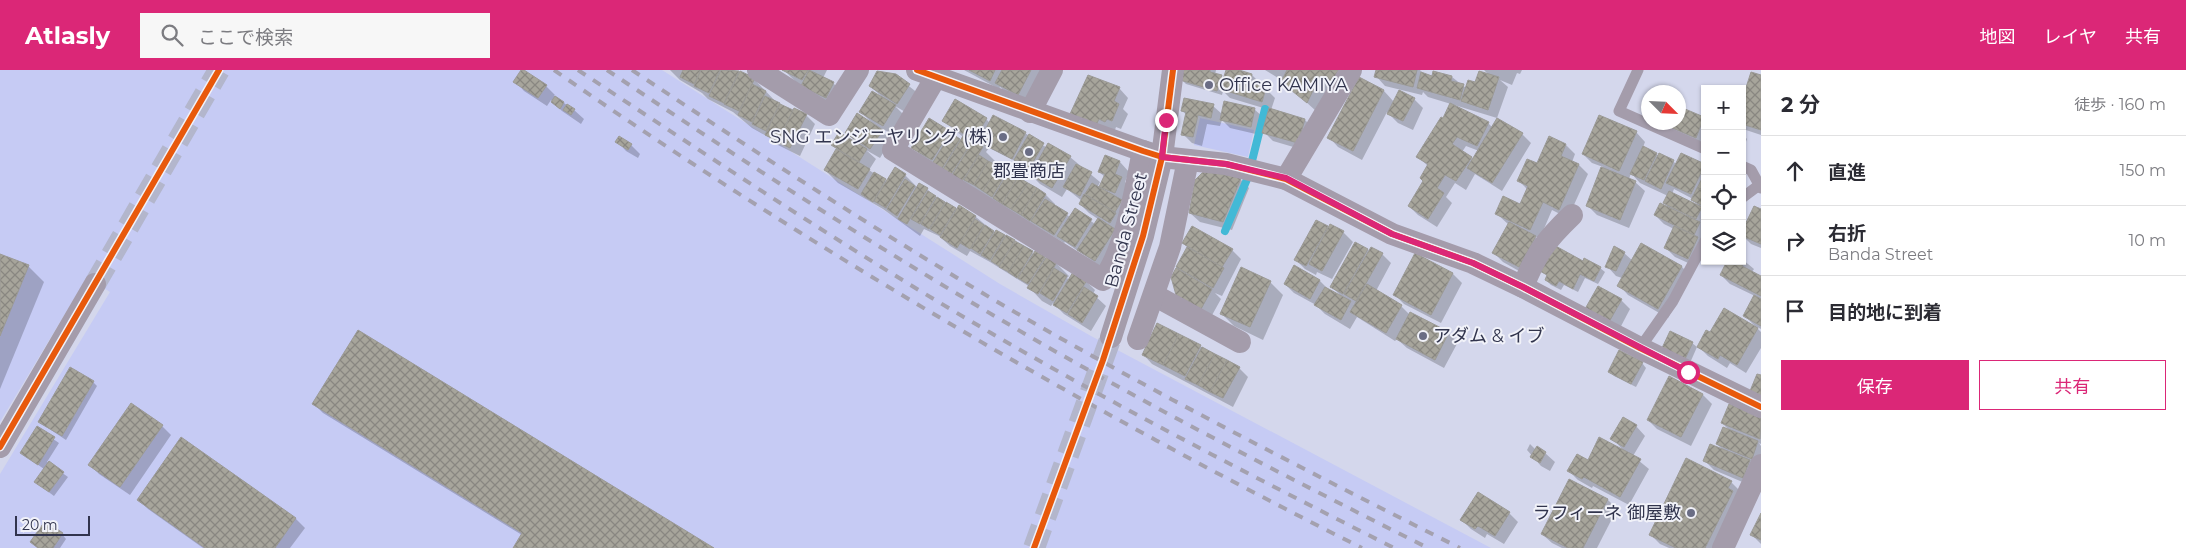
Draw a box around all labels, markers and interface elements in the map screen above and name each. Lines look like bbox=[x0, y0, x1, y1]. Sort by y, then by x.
search box bbox=[140, 13, 490, 58]
text: Atlasly bbox=[25, 21, 110, 50]
icon: search bbox=[158, 21, 186, 49]
text: ここで検索 bbox=[198, 26, 293, 49]
text: 地図 bbox=[1980, 26, 2016, 48]
text: レイヤ bbox=[2044, 26, 2097, 48]
text: 共有 bbox=[2125, 26, 2161, 48]
place label: Office KAMIYA bbox=[1219, 74, 1348, 96]
marker: Office KAMIYA bbox=[1203, 79, 1215, 91]
north arrow bbox=[1641, 85, 1686, 130]
map controls bbox=[1701, 85, 1746, 265]
button: + bbox=[1701, 85, 1746, 130]
text: 2 分 bbox=[1781, 92, 1820, 117]
text: 徒歩 · 160 m bbox=[2074, 95, 2166, 114]
route end bbox=[1155, 109, 1178, 132]
place label: SNG エンジニヤリング (株) bbox=[770, 126, 993, 148]
button: − bbox=[1701, 130, 1746, 175]
marker: SNG エンジニヤリング (株) bbox=[997, 131, 1009, 143]
marker: 郡畳商店 bbox=[1023, 146, 1035, 158]
icon: ahead bbox=[1781, 157, 1809, 185]
place label: 郡畳商店 bbox=[993, 160, 1065, 182]
text: 直進 bbox=[1828, 161, 1866, 184]
text: 150 m bbox=[2119, 161, 2166, 180]
street label: Banda Street bbox=[1100, 170, 1152, 290]
button: locate bbox=[1701, 175, 1746, 220]
button: layers bbox=[1701, 220, 1746, 265]
text: 右折 bbox=[1828, 222, 1866, 245]
icon: right bbox=[1781, 227, 1809, 255]
text: 10 m bbox=[2128, 231, 2166, 250]
text: Banda Street bbox=[1828, 245, 1933, 264]
icon: arrive bbox=[1781, 297, 1809, 325]
text: 目的地に到着 bbox=[1828, 301, 1942, 324]
place label: アダム & イブ bbox=[1433, 325, 1544, 347]
marker: アダム & イブ bbox=[1417, 330, 1429, 342]
button: 保存 bbox=[1781, 360, 1969, 410]
button: 共有 bbox=[1979, 360, 2166, 410]
route start bbox=[1677, 361, 1700, 384]
place label: ラフィーネ 御屋敷 bbox=[1533, 502, 1681, 524]
marker: ラフィーネ 御屋敷 bbox=[1685, 507, 1697, 519]
scale bar bbox=[15, 513, 90, 536]
text: 20 m bbox=[22, 516, 58, 534]

